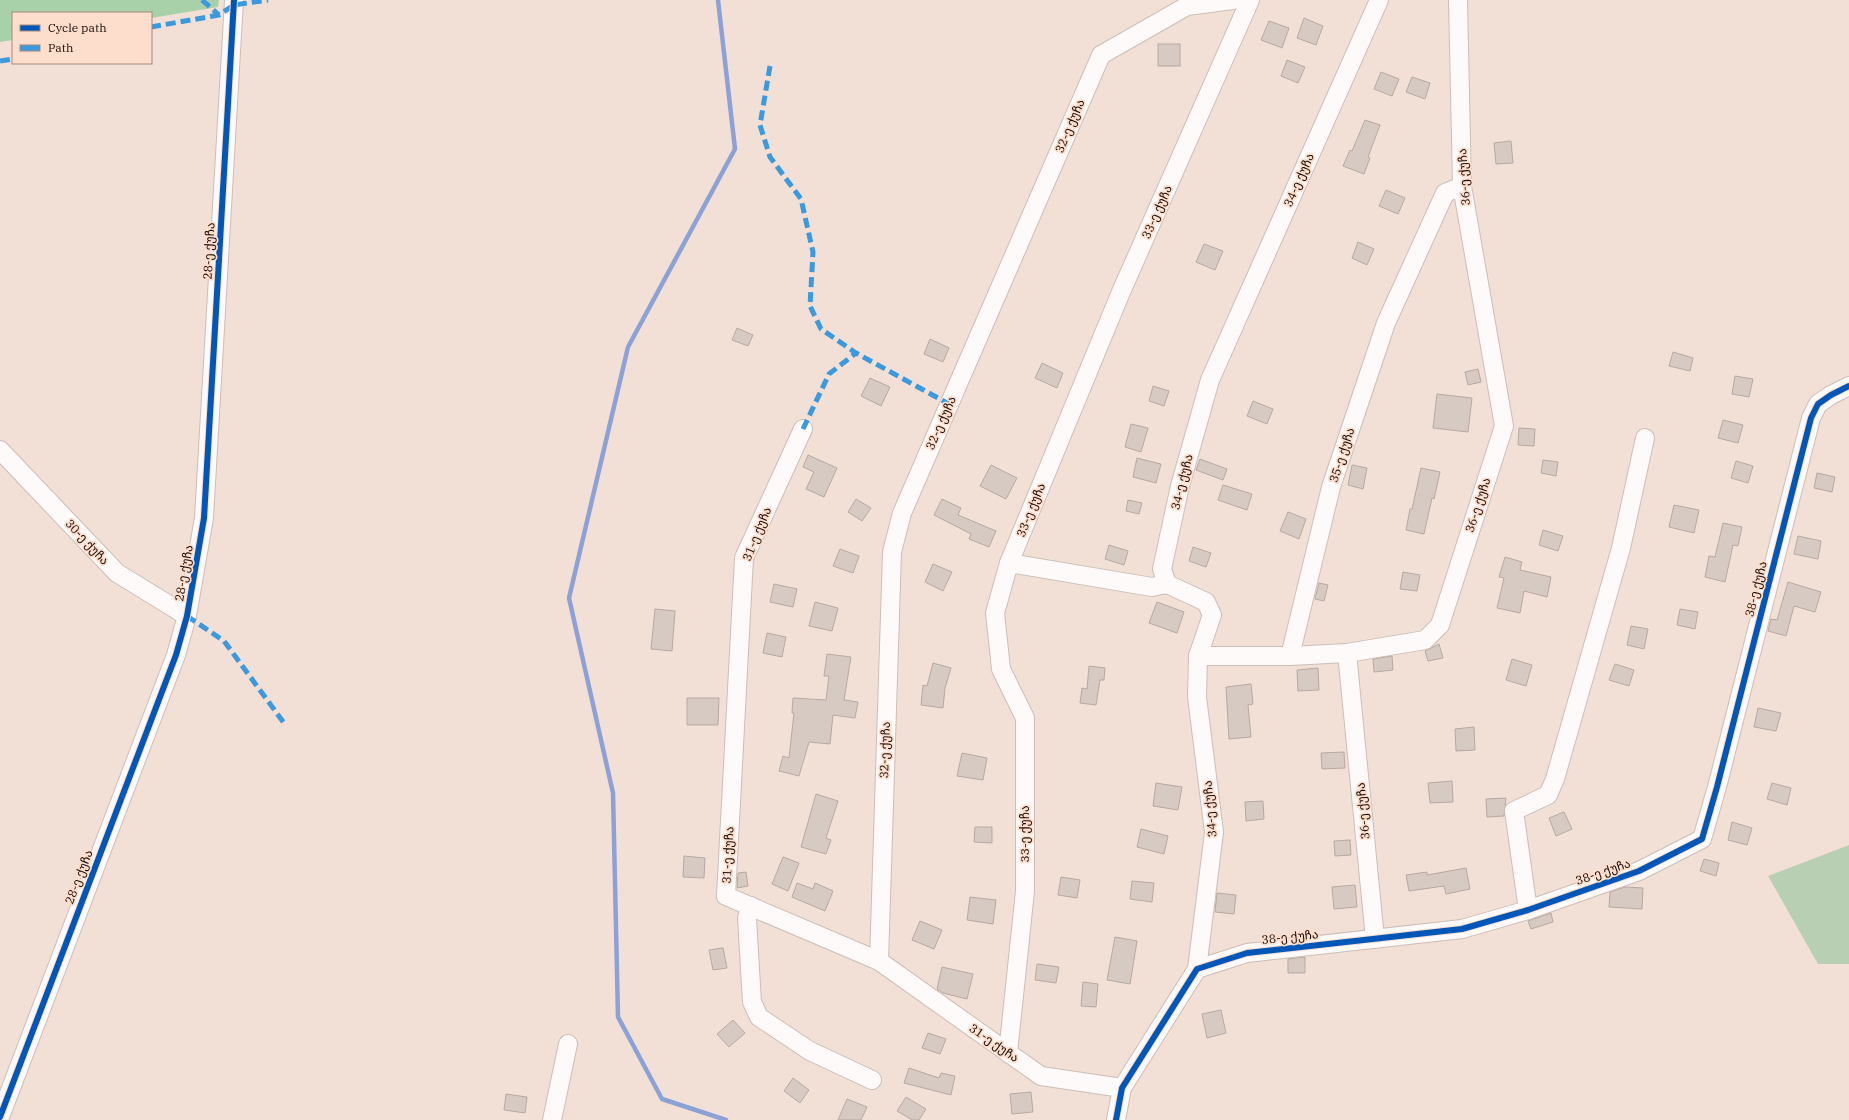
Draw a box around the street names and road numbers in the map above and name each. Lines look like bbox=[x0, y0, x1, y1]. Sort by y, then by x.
street label: 32-ე ქუჩა bbox=[1052, 97, 1088, 155]
street label: 36-ე ქუჩა bbox=[1454, 148, 1473, 206]
street label: 34-ე ქუჩა bbox=[1280, 151, 1317, 209]
street label: 33-ე ქუჩა bbox=[1138, 183, 1175, 241]
street label: 28-ე ქუჩა bbox=[200, 222, 217, 280]
street label: 32-ე ქუჩა bbox=[922, 394, 959, 452]
street label: 35-ე ქუჩა bbox=[1326, 425, 1357, 484]
street label: 34-ე ქუჩა bbox=[1167, 452, 1196, 511]
street label: 36-ე ქუჩა bbox=[1462, 475, 1493, 534]
street label: 33-ე ქუჩა bbox=[1013, 481, 1048, 539]
street label: 31-ე ქუჩა bbox=[739, 505, 774, 563]
street label: 30-ე ქუჩა bbox=[62, 516, 112, 568]
street label: 28-ე ქუჩა bbox=[171, 544, 196, 602]
street label: 38-ე ქუჩა bbox=[1741, 559, 1770, 618]
street label: 32-ე ქუჩა bbox=[876, 721, 893, 779]
street label: 34-ე ქუჩა bbox=[1200, 780, 1219, 838]
street label: 36-ე ქუჩა bbox=[1353, 782, 1372, 840]
street label: 33-ე ქუჩა bbox=[1017, 806, 1032, 863]
street label: 31-ე ქუჩა bbox=[719, 826, 736, 884]
street label: 28-ე ქუჩა bbox=[61, 848, 96, 906]
street label: 38-ე ქუჩა bbox=[1573, 855, 1632, 888]
street label: 38-ე ქუჩა bbox=[1261, 926, 1319, 947]
street label: 31-ე ქუჩა bbox=[967, 1020, 1022, 1065]

